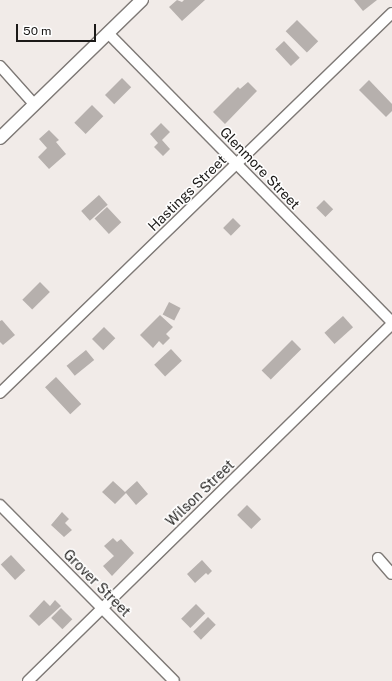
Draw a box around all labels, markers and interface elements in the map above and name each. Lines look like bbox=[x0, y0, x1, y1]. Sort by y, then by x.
scale bar bbox=[18, 16, 98, 42]
text: 50 m bbox=[23, 24, 51, 38]
street label: Glenmore Street bbox=[217, 123, 303, 213]
street label: Hastings Street bbox=[144, 151, 230, 235]
street label: Wilson Street bbox=[162, 456, 238, 530]
street label: Grover Street bbox=[60, 546, 134, 620]

